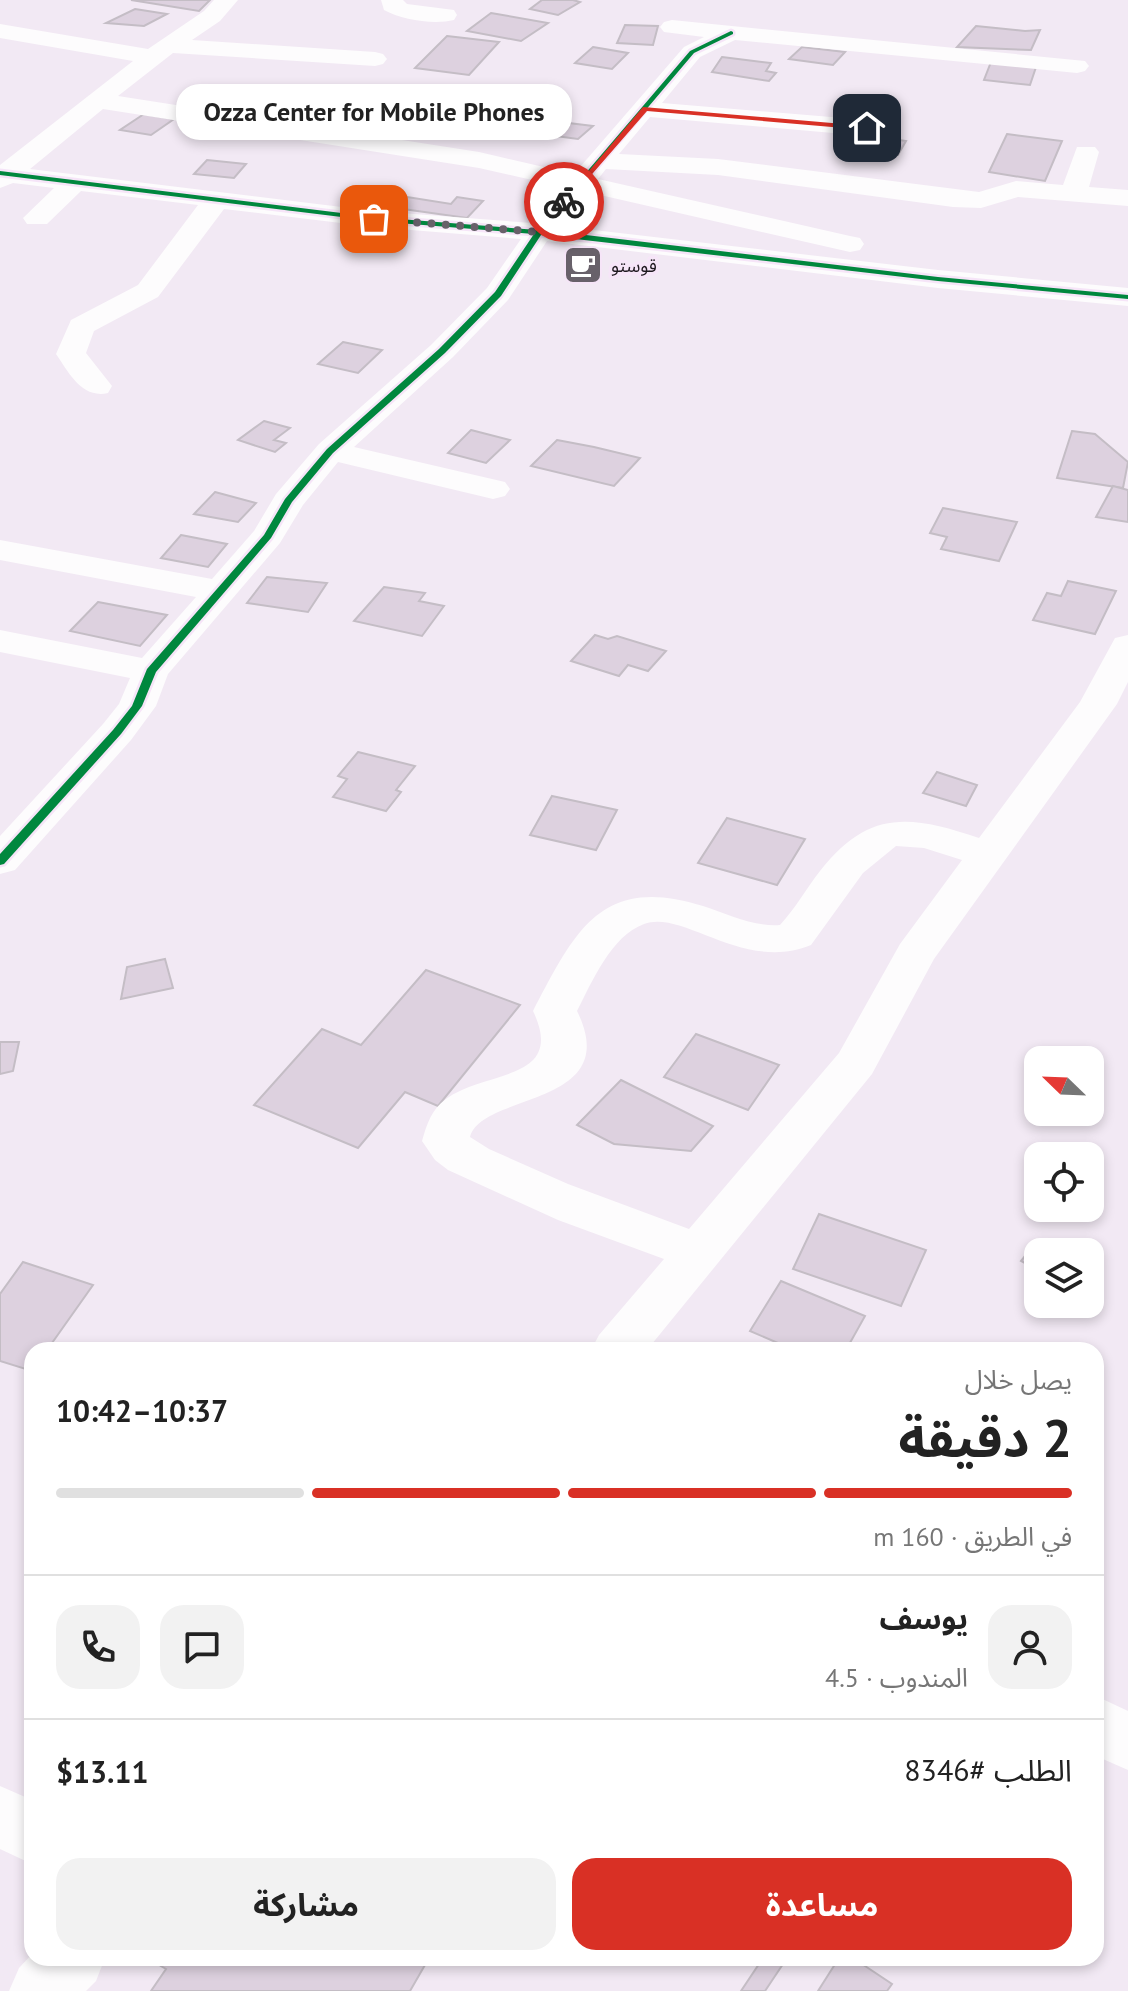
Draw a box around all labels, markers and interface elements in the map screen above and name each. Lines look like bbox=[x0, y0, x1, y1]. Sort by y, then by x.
callout: Ozza Center for Mobile Phones bbox=[176, 83, 572, 139]
pin bbox=[833, 94, 901, 162]
text: Ozza Center for Mobile Phones bbox=[203, 95, 545, 128]
icon: home bbox=[845, 106, 889, 150]
courier bbox=[524, 162, 604, 242]
icon: bike bbox=[542, 180, 586, 224]
pin bbox=[340, 185, 408, 253]
icon: bag bbox=[352, 197, 396, 241]
cafe icon: قوستو bbox=[562, 244, 604, 286]
place label: قوستو bbox=[611, 254, 657, 277]
north arrow bbox=[1024, 1046, 1104, 1126]
map controls bbox=[1024, 1046, 1104, 1318]
button: locate bbox=[1024, 1142, 1104, 1222]
button: layers bbox=[1024, 1238, 1104, 1318]
text: يصل خلال bbox=[965, 1363, 1072, 1396]
text: 10:37–10:42 bbox=[56, 1391, 228, 1430]
text: 2 دقيقة bbox=[899, 1404, 1072, 1471]
text: في الطريق · 160 m bbox=[873, 1520, 1072, 1553]
text: يوسف bbox=[880, 1598, 968, 1637]
button: phone bbox=[56, 1605, 140, 1689]
button: chat bbox=[160, 1605, 244, 1689]
button: person bbox=[988, 1605, 1072, 1689]
text: المندوب · 4.5 bbox=[825, 1661, 968, 1694]
text: الطلب #8346 bbox=[904, 1750, 1072, 1789]
text: $13.11 bbox=[56, 1752, 148, 1791]
button: مشاركة bbox=[56, 1858, 556, 1950]
button: مساعدة bbox=[572, 1858, 1072, 1950]

